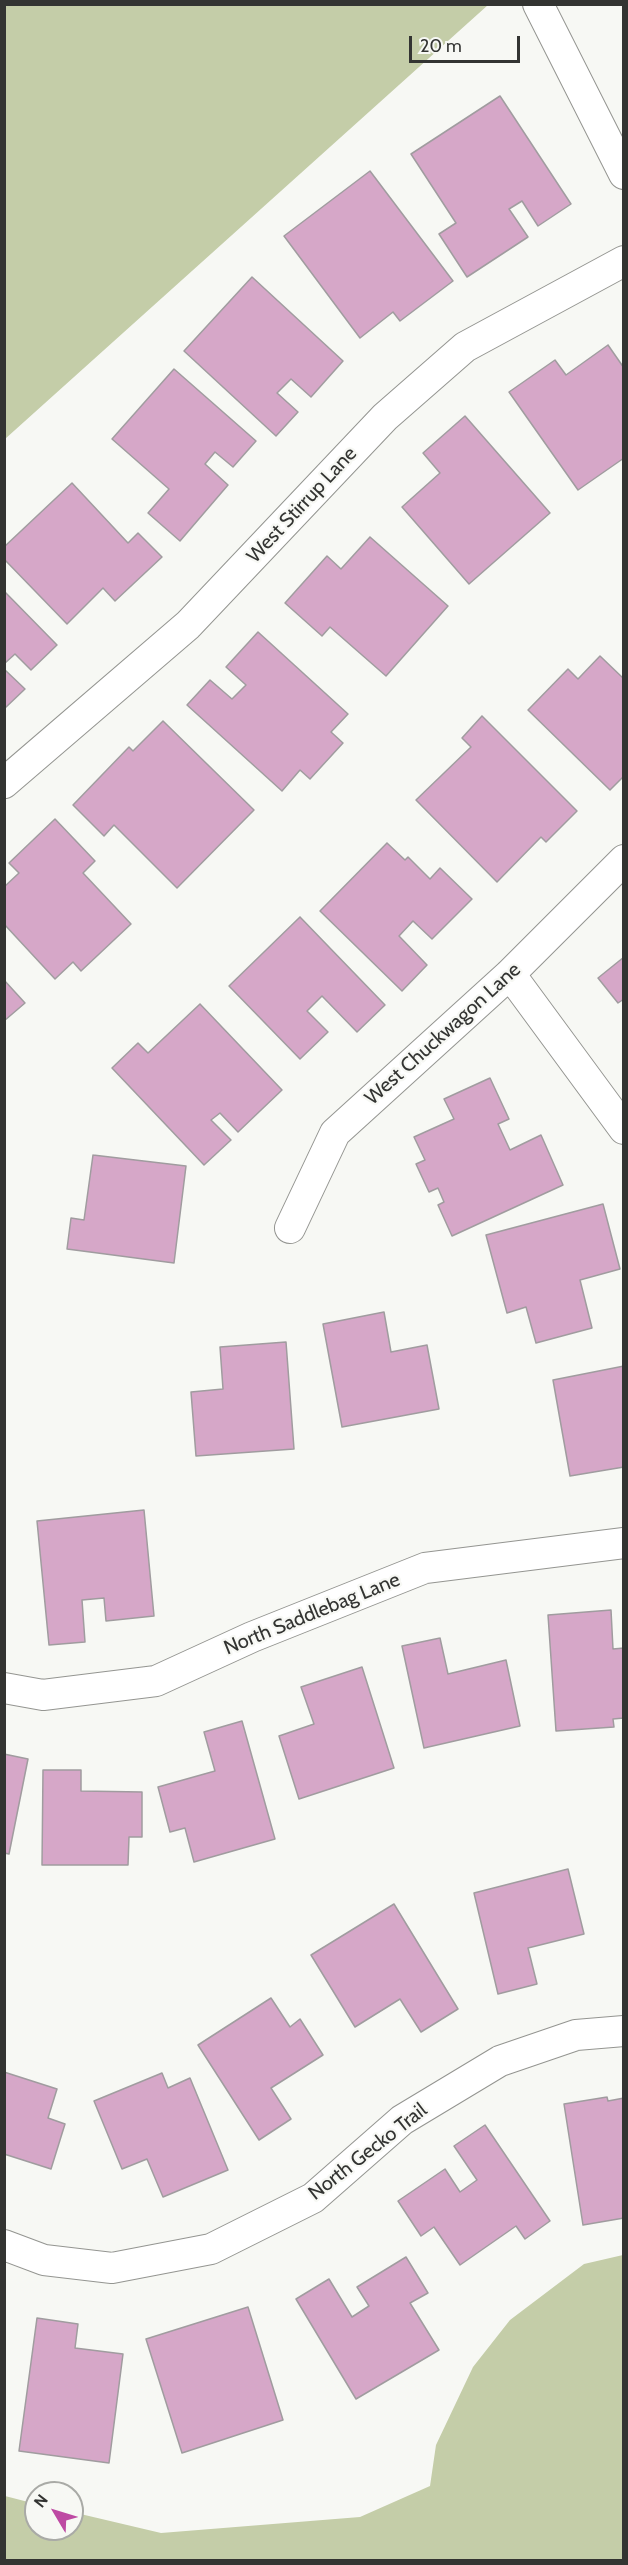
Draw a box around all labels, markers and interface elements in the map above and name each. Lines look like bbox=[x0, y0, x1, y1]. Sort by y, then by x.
scale bar bbox=[412, 24, 523, 62]
text: 20 m bbox=[420, 35, 462, 57]
street label: West Stirrup Lane bbox=[242, 442, 362, 568]
street label: West Chuckwagon Lane bbox=[360, 958, 526, 1110]
street label: North Saddlebag Lane bbox=[220, 1568, 404, 1660]
street label: North Gecko Trail bbox=[304, 2098, 432, 2206]
north arrow bbox=[24, 2481, 84, 2541]
text: N bbox=[30, 2491, 52, 2511]

